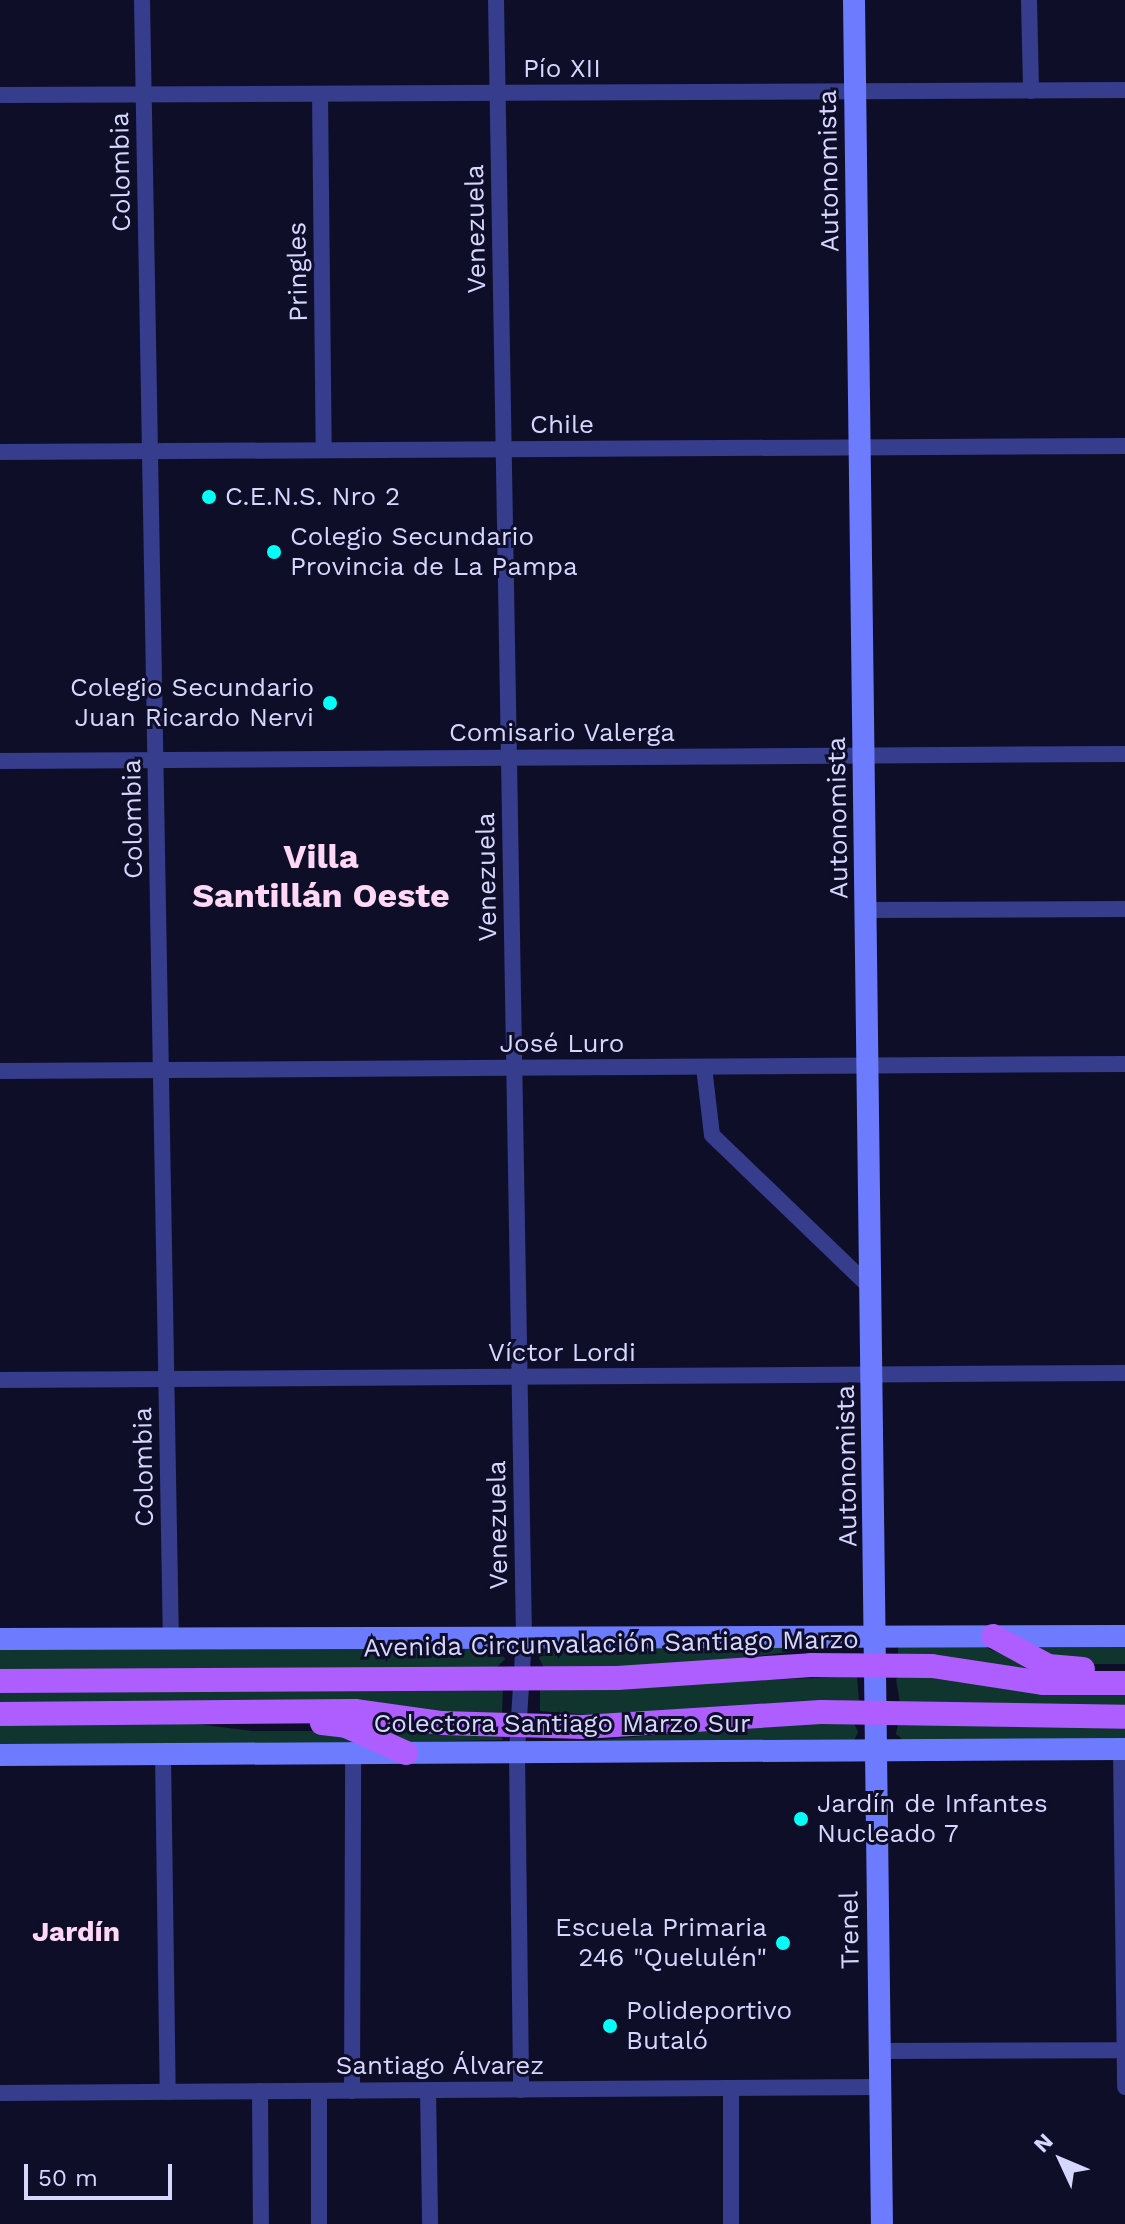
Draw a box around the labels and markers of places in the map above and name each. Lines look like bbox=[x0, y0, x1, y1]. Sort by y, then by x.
place label: C.E.N.S. Nro 2 bbox=[225, 481, 400, 513]
marker: C.E.N.S. Nro 2 bbox=[200, 488, 218, 506]
place label: Colegio Secundario Provincia de La Pampa bbox=[290, 521, 579, 582]
marker: Colegio Secundario Provincia de La Pampa bbox=[265, 543, 283, 561]
place label: Colegio Secundario Juan Ricardo Nervi bbox=[70, 672, 314, 734]
marker: Colegio Secundario Juan Ricardo Nervi bbox=[321, 694, 339, 712]
place label: Jardín de Infantes Nucleado 7 bbox=[817, 1788, 1048, 1850]
marker: Jardín de Infantes Nucleado 7 bbox=[792, 1810, 810, 1828]
place label: Escuela Primaria 246 "Quelulén" bbox=[554, 1912, 767, 1974]
marker: Escuela Primaria 246 "Quelulén" bbox=[774, 1934, 792, 1952]
place label: Polideportivo Butaló bbox=[626, 1995, 792, 2056]
marker: Polideportivo Butaló bbox=[601, 2017, 619, 2035]

